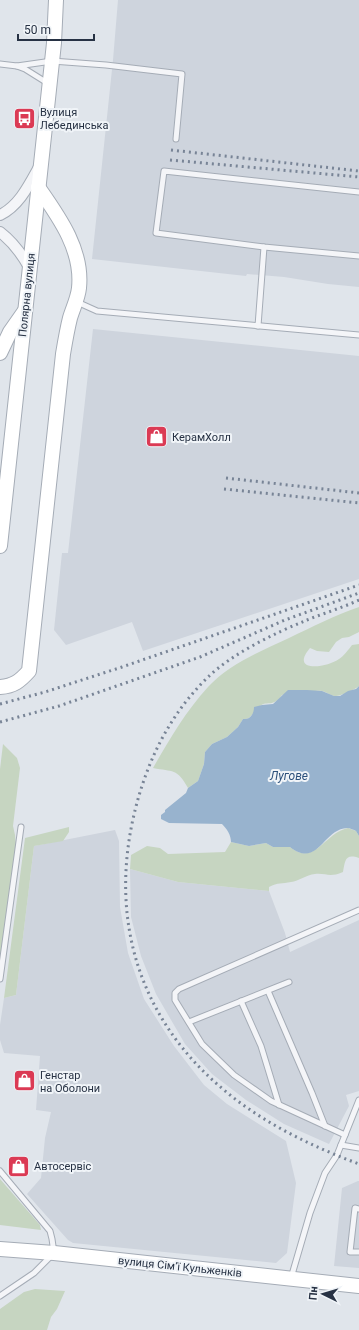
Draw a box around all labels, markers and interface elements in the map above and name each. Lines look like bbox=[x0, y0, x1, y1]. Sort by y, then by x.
scale bar bbox=[18, 16, 94, 42]
text: 50 m bbox=[24, 23, 51, 37]
bus stop icon: Вулиця Лебединська bbox=[12, 105, 38, 131]
place label: Вулиця Лебединська bbox=[40, 106, 109, 132]
street label: Полярна вулиця bbox=[16, 252, 38, 338]
shop icon: КерамХолл bbox=[143, 424, 169, 450]
place label: КерамХолл bbox=[172, 431, 231, 444]
water label: Лугове bbox=[269, 769, 308, 783]
shop icon: Генстар на Оболони bbox=[12, 1068, 38, 1094]
place label: Генстар на Оболони bbox=[40, 1069, 100, 1095]
shop icon: Автосервіс bbox=[6, 1153, 32, 1179]
place label: Автосервіс bbox=[34, 1160, 91, 1173]
street label: вулиця Сімʼї Кульженків bbox=[117, 1254, 243, 1280]
north arrow bbox=[303, 1274, 343, 1314]
text: Пн bbox=[306, 1286, 321, 1301]

